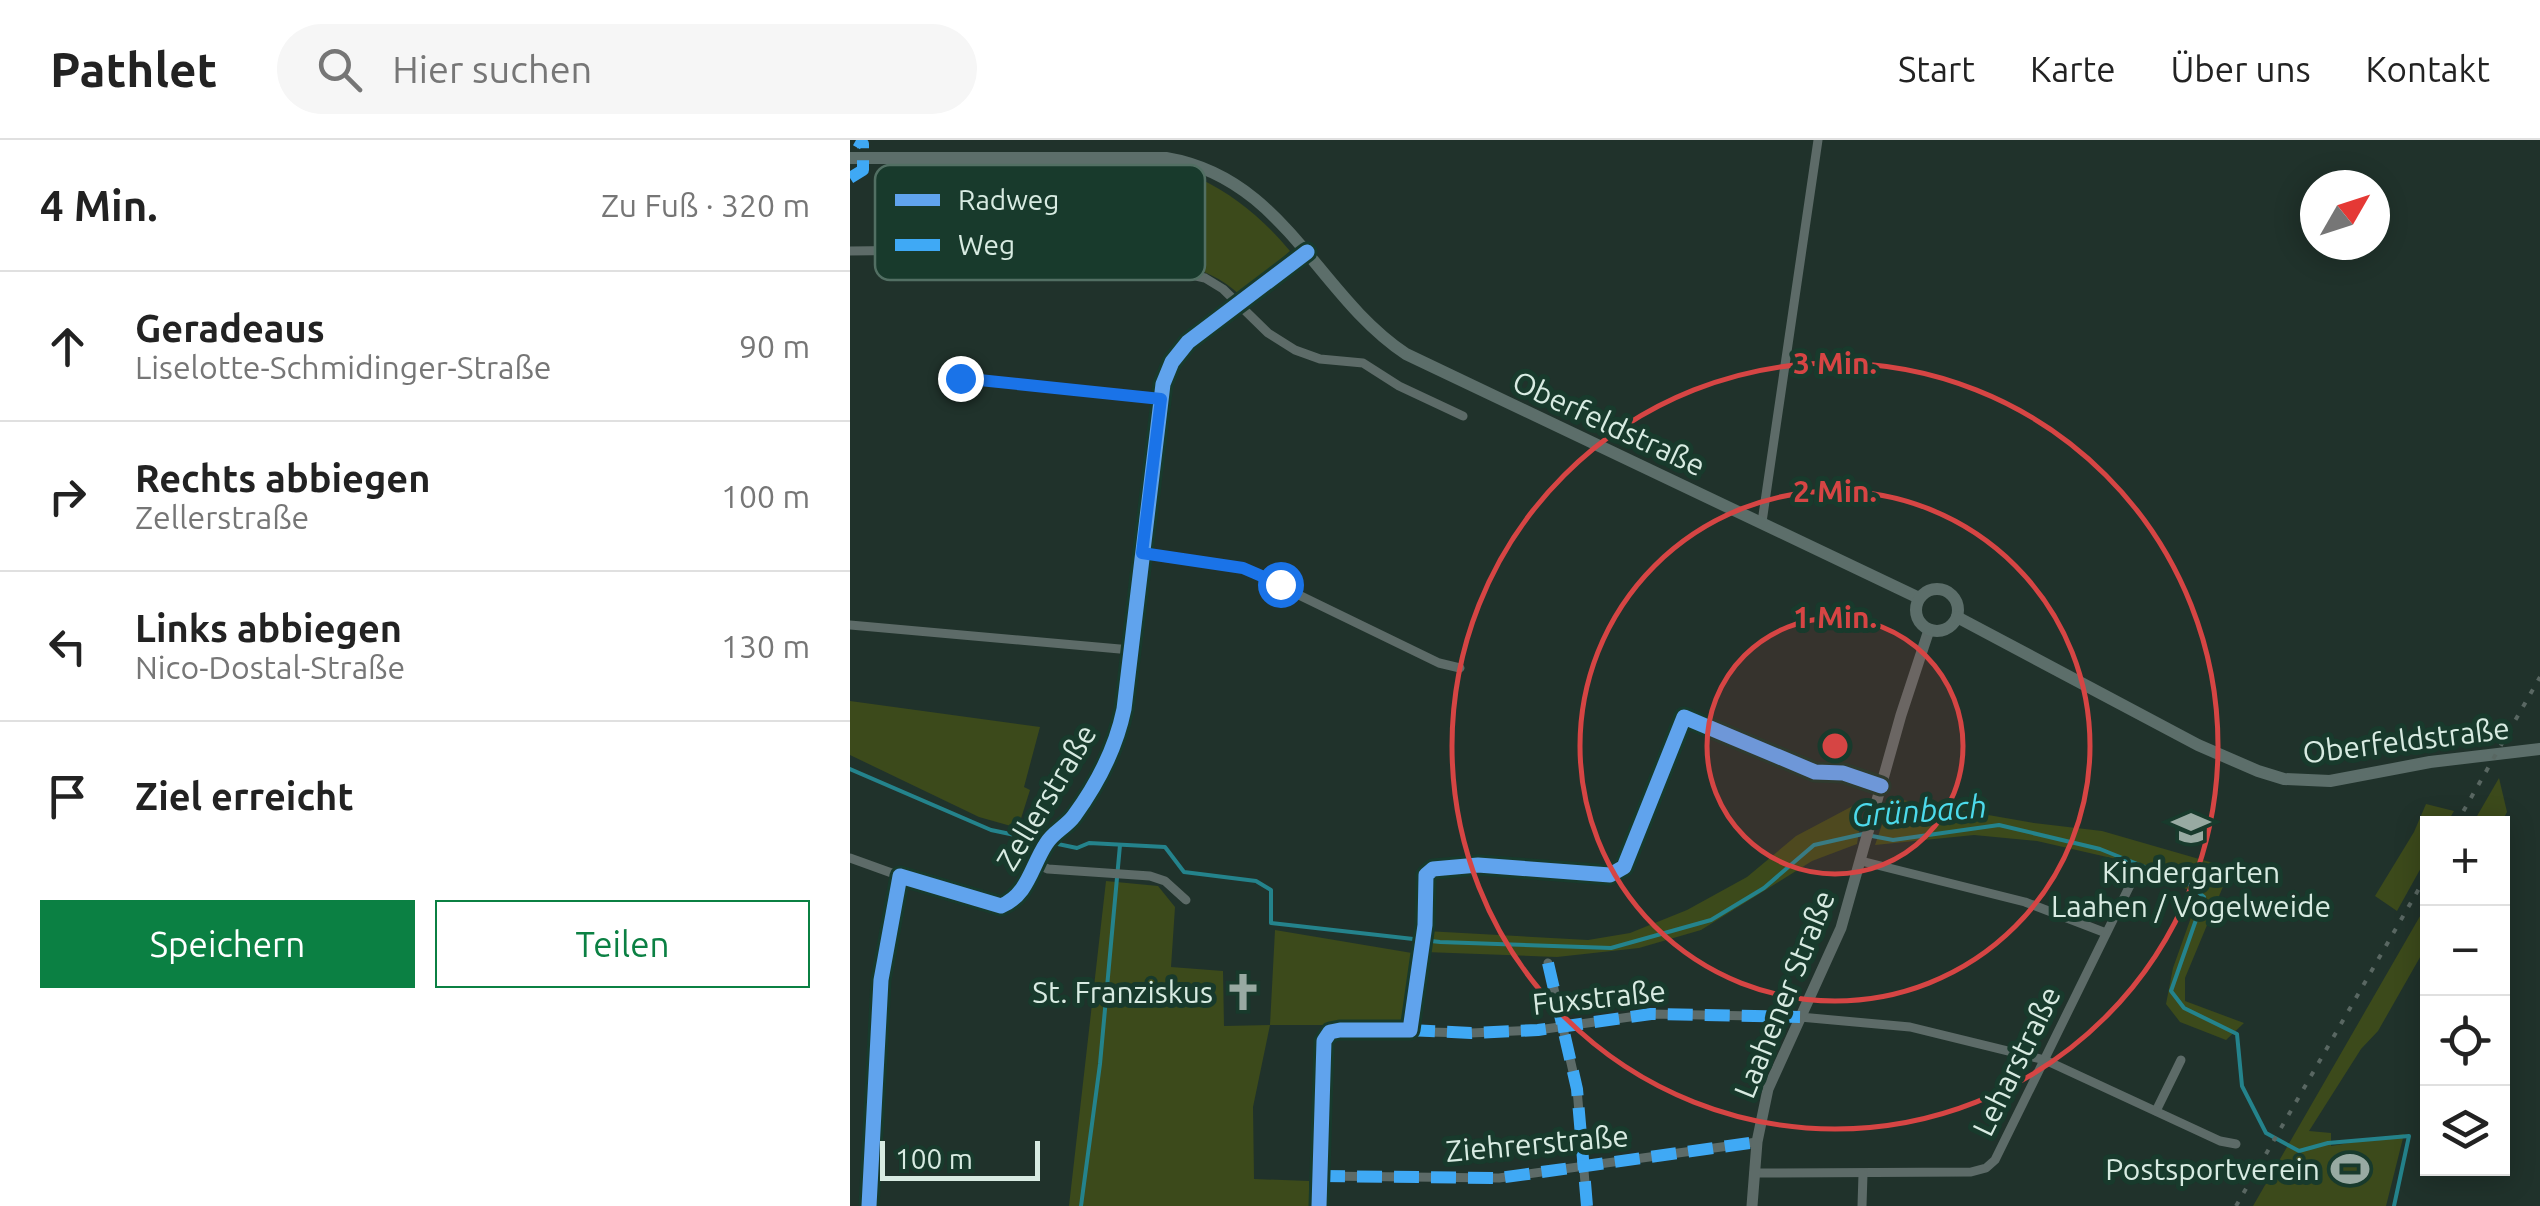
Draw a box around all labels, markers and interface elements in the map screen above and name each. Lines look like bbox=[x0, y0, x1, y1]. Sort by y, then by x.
search box bbox=[277, 24, 977, 114]
text: Pathlet bbox=[50, 42, 217, 96]
icon: search bbox=[312, 42, 367, 97]
text: Hier suchen bbox=[392, 48, 592, 90]
text: Start bbox=[1898, 49, 1975, 89]
text: Karte bbox=[2030, 49, 2115, 89]
text: Über uns bbox=[2170, 49, 2311, 89]
text: Kontakt bbox=[2366, 49, 2490, 89]
legend bbox=[875, 165, 1205, 280]
north arrow bbox=[2300, 170, 2390, 260]
text: 4 Min. bbox=[40, 182, 158, 229]
text: Radweg bbox=[958, 184, 1059, 215]
text: Zu Fuß · 320 m bbox=[601, 187, 810, 223]
text: Weg bbox=[958, 229, 1015, 260]
text: Geradeaus bbox=[135, 307, 325, 349]
icon: ahead bbox=[40, 319, 95, 374]
text: 90 m bbox=[739, 328, 810, 364]
text: 3 Min. bbox=[1793, 346, 1877, 380]
text: Liselotte-Schmidinger-Straße bbox=[135, 349, 551, 385]
route end bbox=[938, 356, 984, 402]
street label: Oberfeldstraße bbox=[1507, 364, 1711, 482]
text: Rechts abbiegen bbox=[135, 457, 430, 499]
icon: right bbox=[40, 469, 95, 524]
text: 2 Min. bbox=[1793, 474, 1877, 508]
text: 100 m bbox=[721, 478, 810, 514]
text: Zellerstraße bbox=[135, 499, 309, 535]
route start bbox=[1258, 562, 1304, 608]
text: 1 Min. bbox=[1793, 600, 1877, 634]
text: Links abbiegen bbox=[135, 607, 402, 649]
icon: left bbox=[40, 619, 95, 674]
text: 130 m bbox=[721, 628, 810, 664]
text: Nico-Dostal-Straße bbox=[135, 649, 405, 685]
street label: Oberfeldstraße bbox=[2301, 710, 2511, 770]
street label: Zellerstraße bbox=[989, 718, 1103, 876]
centre of rings bbox=[1817, 728, 1853, 764]
icon: arrive bbox=[40, 769, 95, 824]
text: Ziel erreicht bbox=[135, 775, 354, 817]
water label: Grünbach bbox=[1850, 787, 1988, 833]
school or university icon: Kindergarten Laahen / Vogelweide bbox=[2170, 807, 2212, 849]
map controls bbox=[2420, 816, 2510, 1176]
button: + bbox=[2420, 816, 2510, 906]
place label: Kindergarten Laahen / Vogelweide bbox=[2051, 855, 2331, 923]
street label: Laahener Straße bbox=[1727, 885, 1841, 1103]
button: Speichern bbox=[40, 900, 415, 988]
button: Teilen bbox=[435, 900, 810, 988]
button: − bbox=[2420, 906, 2510, 996]
church icon: St. Franziskus bbox=[1222, 971, 1264, 1013]
street label: Fuxstraße bbox=[1531, 973, 1667, 1021]
place label: St. Franziskus bbox=[1032, 975, 1213, 1009]
street label: Leharstraße bbox=[1965, 981, 2067, 1141]
button: locate bbox=[2420, 996, 2510, 1086]
button: layers bbox=[2420, 1086, 2510, 1176]
street label: Ziehrerstraße bbox=[1444, 1118, 1630, 1168]
scale bar bbox=[880, 1136, 1040, 1180]
text: 100 m bbox=[895, 1143, 973, 1174]
sports icon: Postsportverein bbox=[2329, 1148, 2371, 1190]
place label: Postsportverein bbox=[2105, 1152, 2320, 1186]

